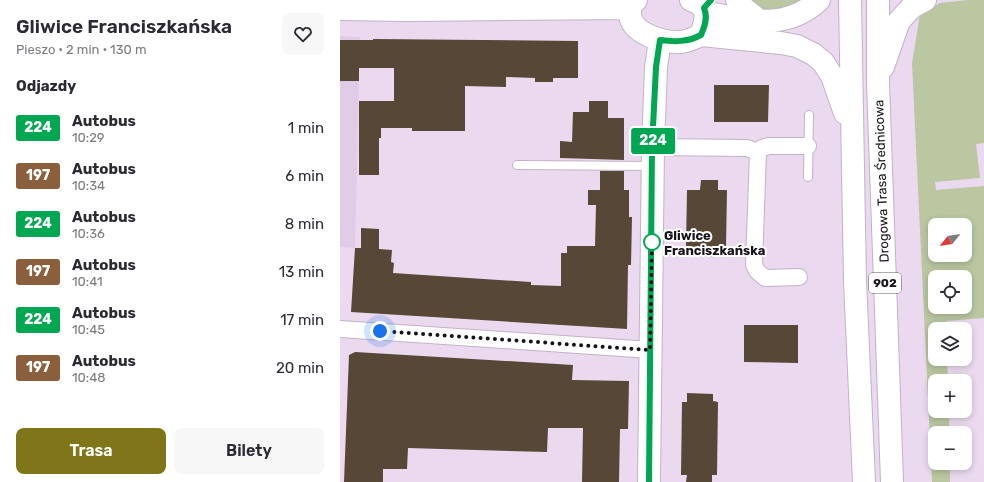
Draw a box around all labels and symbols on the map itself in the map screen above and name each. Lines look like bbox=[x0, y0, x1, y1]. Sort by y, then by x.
street label: Drogowa Trasa Średnicowa bbox=[871, 99, 893, 263]
line badge: 224 bbox=[630, 128, 676, 154]
north arrow bbox=[928, 218, 972, 262]
place label: Gliwice Franciszkańska bbox=[664, 228, 765, 258]
marker: Gliwice Franciszkańska bbox=[643, 233, 661, 251]
road number: 902 bbox=[869, 273, 901, 293]
your location bbox=[370, 321, 390, 341]

